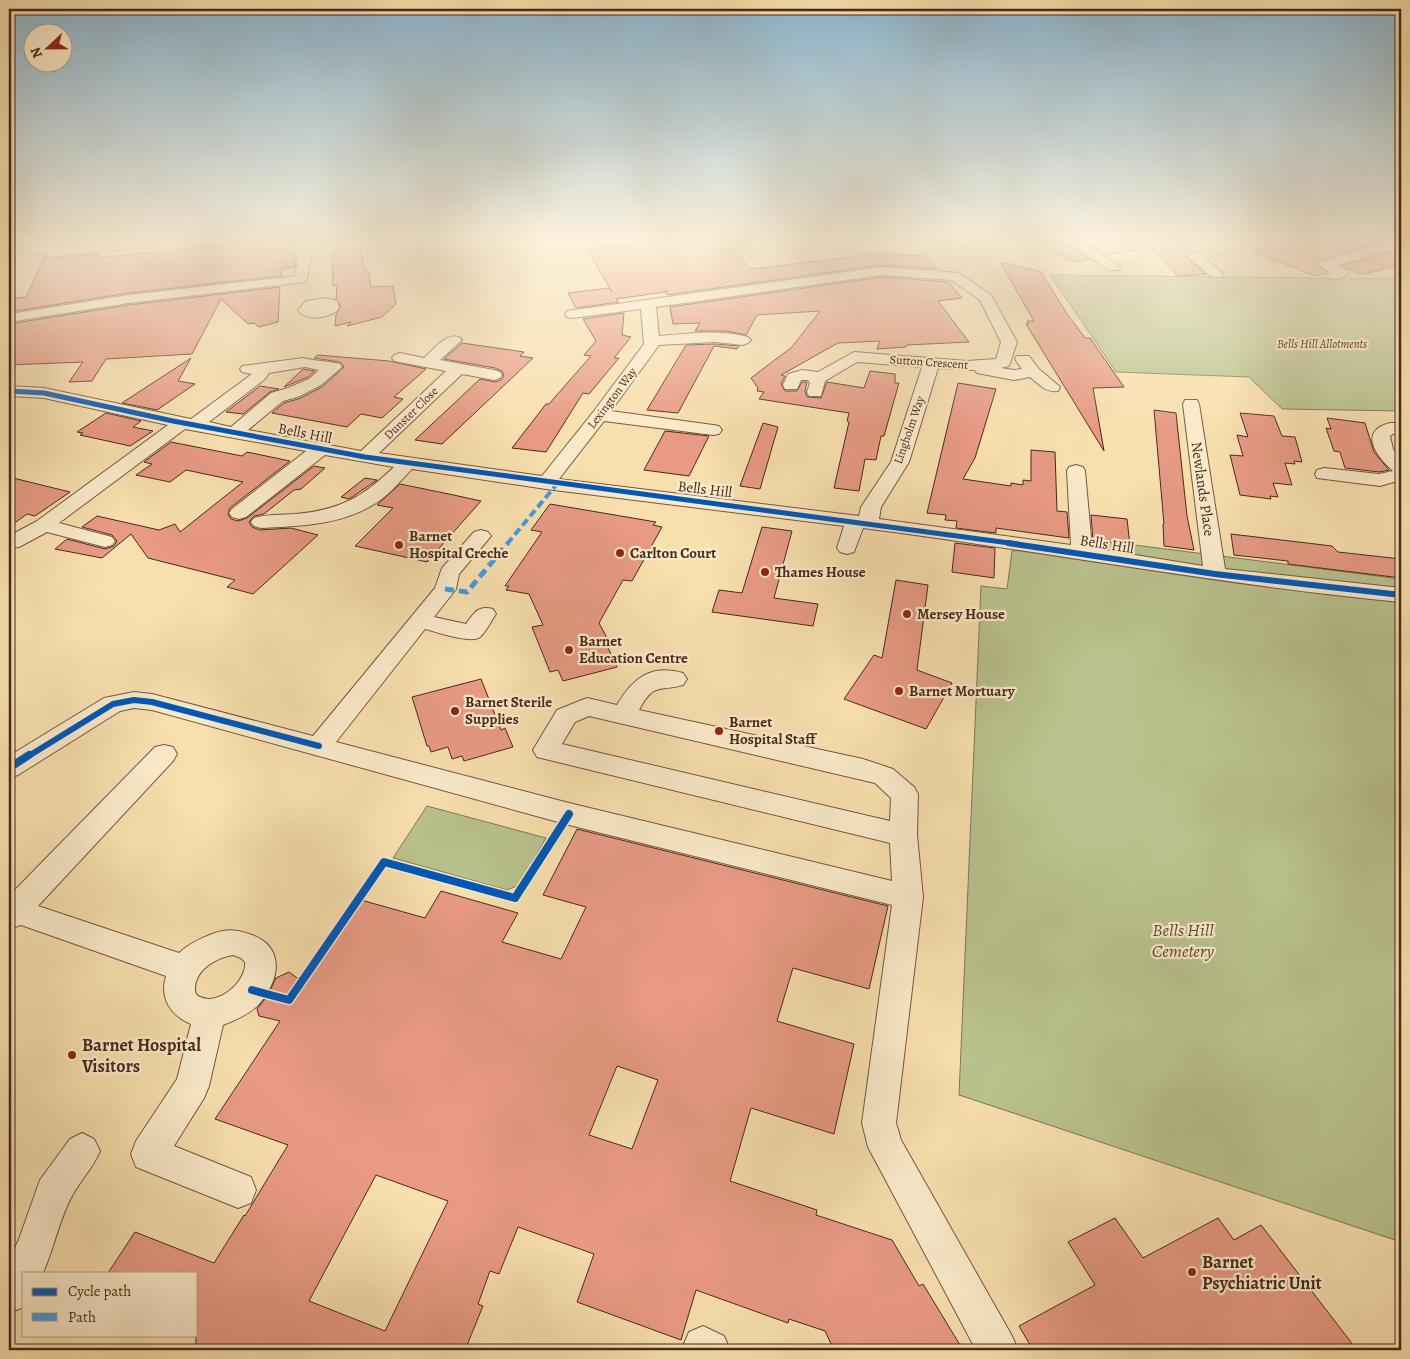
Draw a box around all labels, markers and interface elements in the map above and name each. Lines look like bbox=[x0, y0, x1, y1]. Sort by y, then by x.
north arrow bbox=[22, 22, 72, 72]
text: N bbox=[26, 44, 47, 61]
park label: Bells Hill Allotments bbox=[1277, 336, 1367, 352]
street label: Sutton Crescent bbox=[889, 351, 969, 373]
street label: Lexington Way bbox=[584, 364, 641, 432]
street label: Dunster Close bbox=[381, 383, 441, 443]
street label: Lingholm Way bbox=[890, 393, 928, 466]
street label: Bells Hill bbox=[276, 418, 334, 448]
street label: Newlands Place bbox=[1186, 440, 1220, 538]
street label: Bells Hill bbox=[677, 476, 734, 502]
place label: Barnet Hospital Creche bbox=[409, 526, 508, 563]
street label: Bells Hill bbox=[1078, 530, 1136, 558]
marker: Barnet Hospital Creche bbox=[393, 539, 405, 551]
place label: Carlton Court bbox=[630, 543, 716, 563]
marker: Carlton Court bbox=[614, 547, 626, 559]
place label: Thames House bbox=[775, 562, 866, 582]
marker: Thames House bbox=[759, 566, 771, 578]
place label: Mersey House bbox=[917, 604, 1005, 624]
marker: Mersey House bbox=[901, 608, 913, 620]
place label: Barnet Education Centre bbox=[579, 631, 688, 668]
marker: Barnet Education Centre bbox=[563, 644, 575, 656]
place label: Barnet Mortuary bbox=[909, 681, 1016, 701]
marker: Barnet Mortuary bbox=[893, 685, 905, 697]
place label: Barnet Sterile Supplies bbox=[465, 692, 552, 729]
marker: Barnet Sterile Supplies bbox=[449, 705, 461, 717]
place label: Barnet Hospital Staff bbox=[729, 712, 817, 749]
marker: Barnet Hospital Staff bbox=[713, 725, 725, 737]
park label: Bells Hill Cemetery bbox=[1152, 918, 1214, 963]
place label: Barnet Hospital Visitors bbox=[81, 1033, 201, 1078]
marker: Barnet Hospital Visitors bbox=[66, 1049, 78, 1061]
place label: Barnet Psychiatric Unit bbox=[1202, 1250, 1322, 1295]
marker: Barnet Psychiatric Unit bbox=[1186, 1266, 1198, 1278]
legend bbox=[22, 1272, 198, 1336]
text: Cycle path bbox=[68, 1281, 131, 1301]
text: Path bbox=[68, 1307, 96, 1327]

